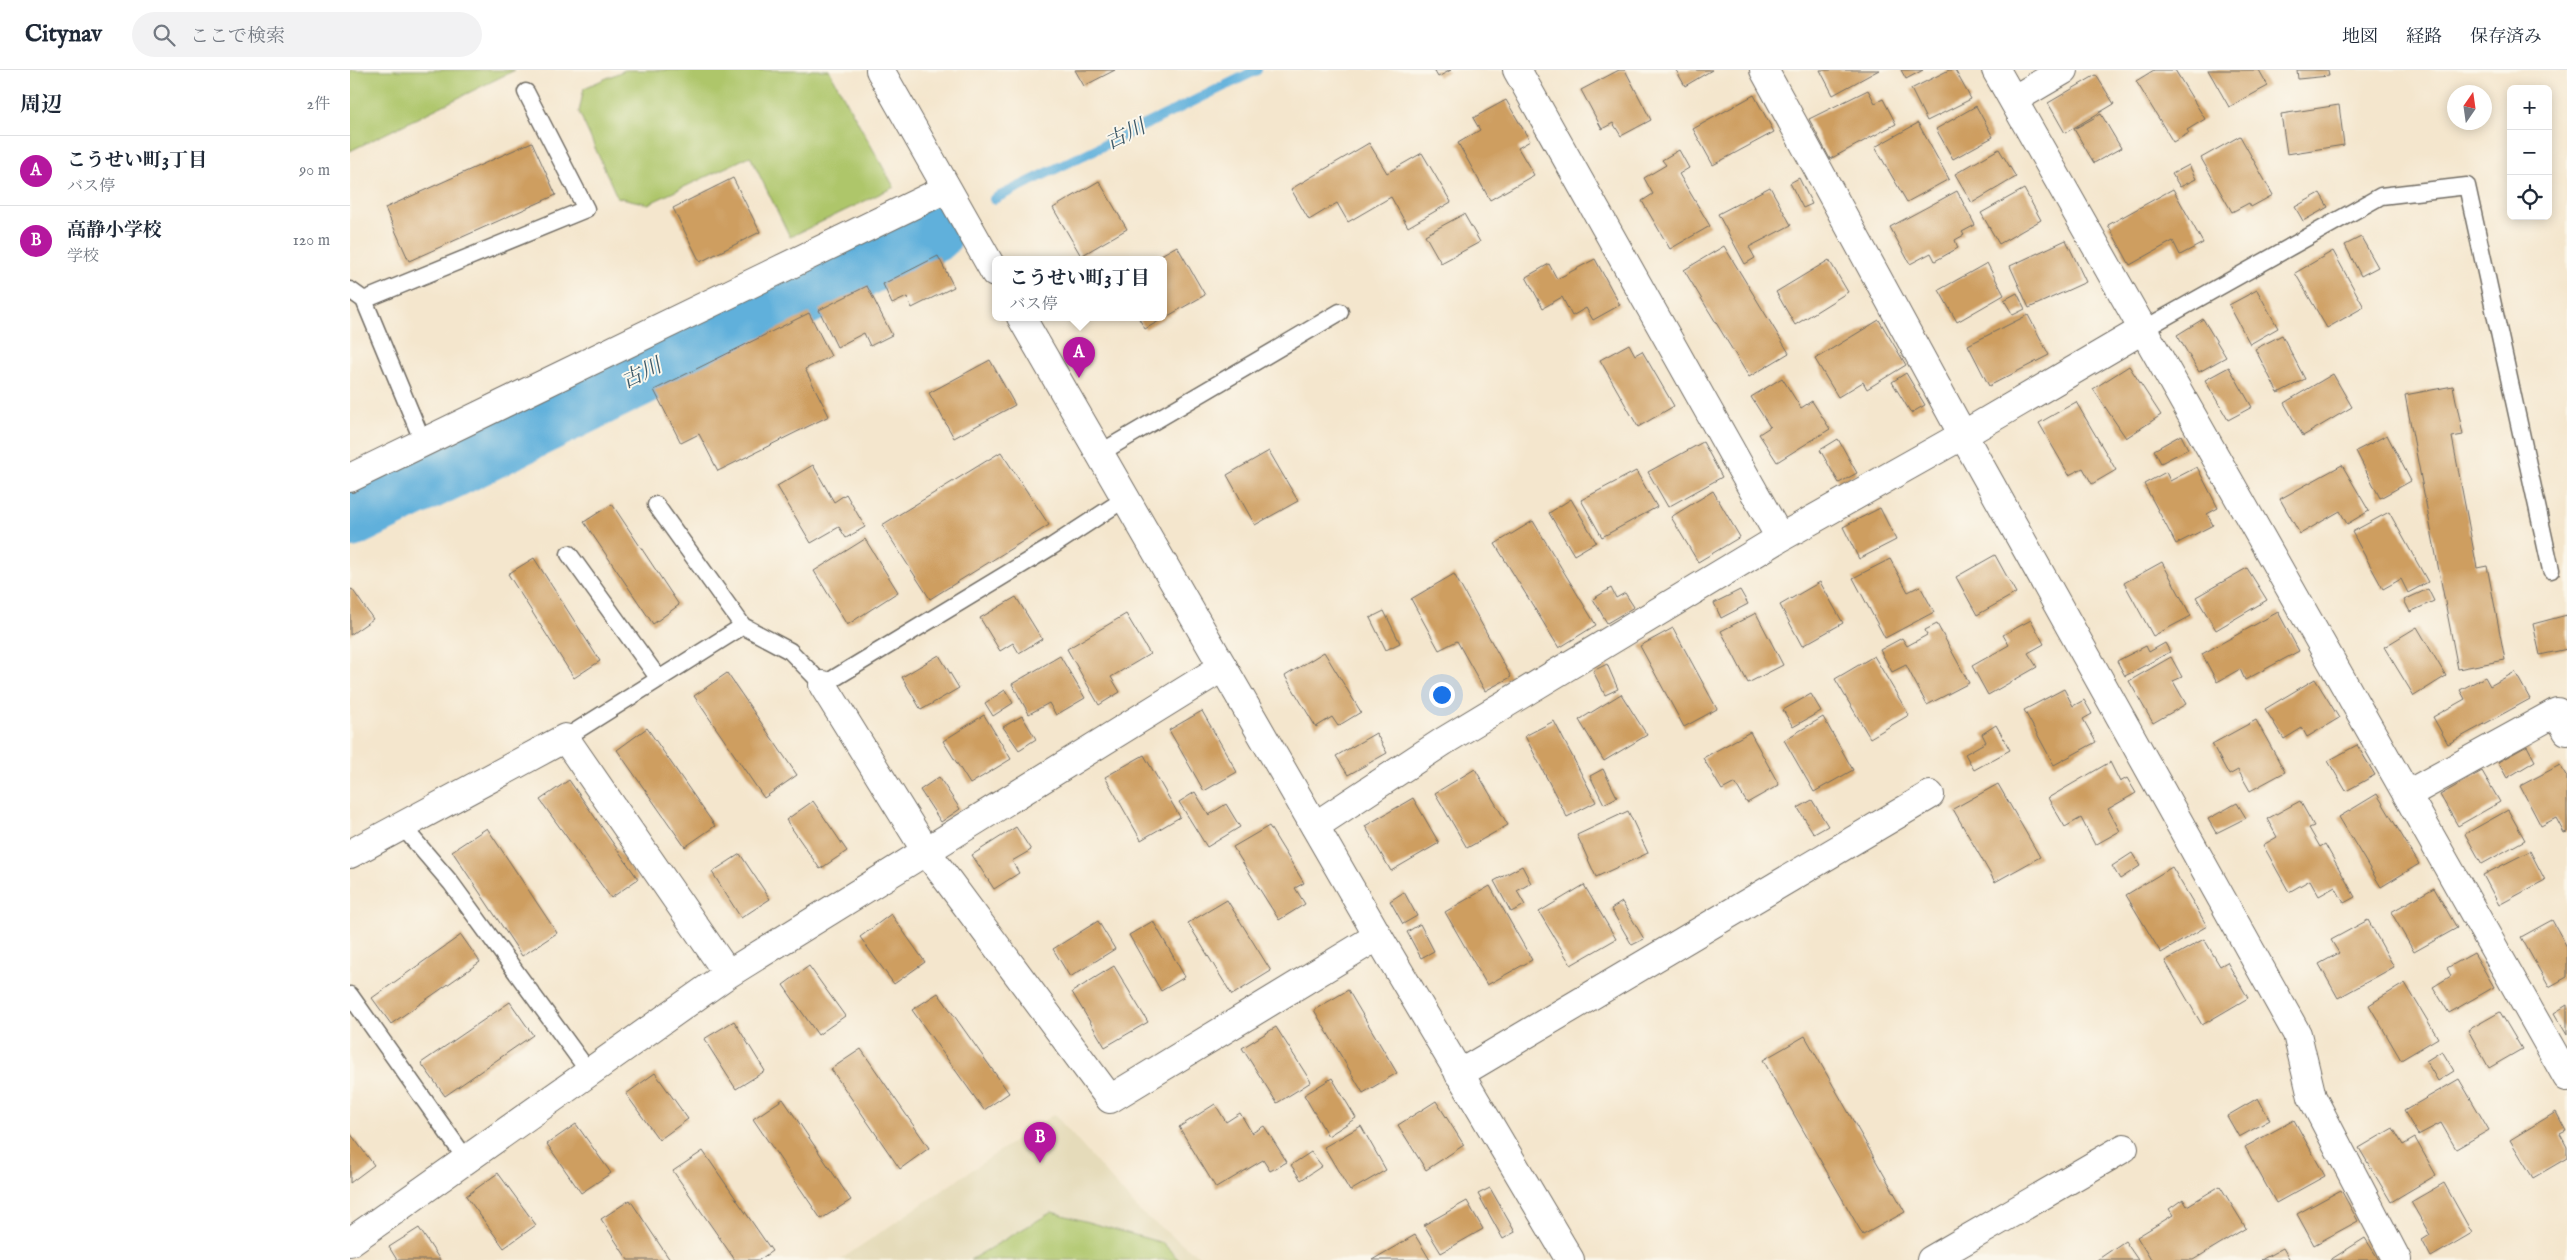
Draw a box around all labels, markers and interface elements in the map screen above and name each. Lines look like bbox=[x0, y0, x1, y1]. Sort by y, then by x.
search box bbox=[132, 12, 482, 57]
text: Citynav bbox=[25, 19, 102, 50]
icon: search bbox=[150, 21, 178, 49]
text: ここで検索 bbox=[190, 25, 285, 49]
text: 地図 bbox=[2342, 26, 2378, 49]
text: 経路 bbox=[2406, 26, 2442, 49]
text: 保存済み bbox=[2470, 26, 2542, 49]
north arrow bbox=[2447, 85, 2492, 130]
map controls bbox=[2507, 85, 2552, 220]
button: + bbox=[2507, 85, 2552, 130]
text: 周辺 bbox=[20, 92, 62, 119]
text: 2件 bbox=[306, 95, 330, 115]
water label: 古川 bbox=[1101, 113, 1152, 157]
button: − bbox=[2507, 130, 2552, 175]
text: こうせい町3丁目 bbox=[67, 149, 207, 173]
text: A bbox=[31, 161, 41, 181]
text: 90 m bbox=[299, 161, 330, 181]
button: locate bbox=[2507, 175, 2552, 220]
text: バス停 bbox=[67, 177, 115, 197]
text: 高静小学校 bbox=[67, 219, 162, 243]
text: B bbox=[31, 231, 41, 251]
text: 120 m bbox=[293, 231, 330, 251]
text: 学校 bbox=[67, 247, 99, 267]
popup bbox=[992, 256, 1167, 321]
text: こうせい町3丁目 bbox=[1009, 267, 1150, 291]
text: バス停 bbox=[1009, 295, 1057, 315]
pin: A bbox=[1063, 337, 1095, 378]
water label: 古川 bbox=[617, 352, 668, 396]
your location bbox=[1429, 682, 1455, 708]
pin: B bbox=[1024, 1122, 1056, 1163]

